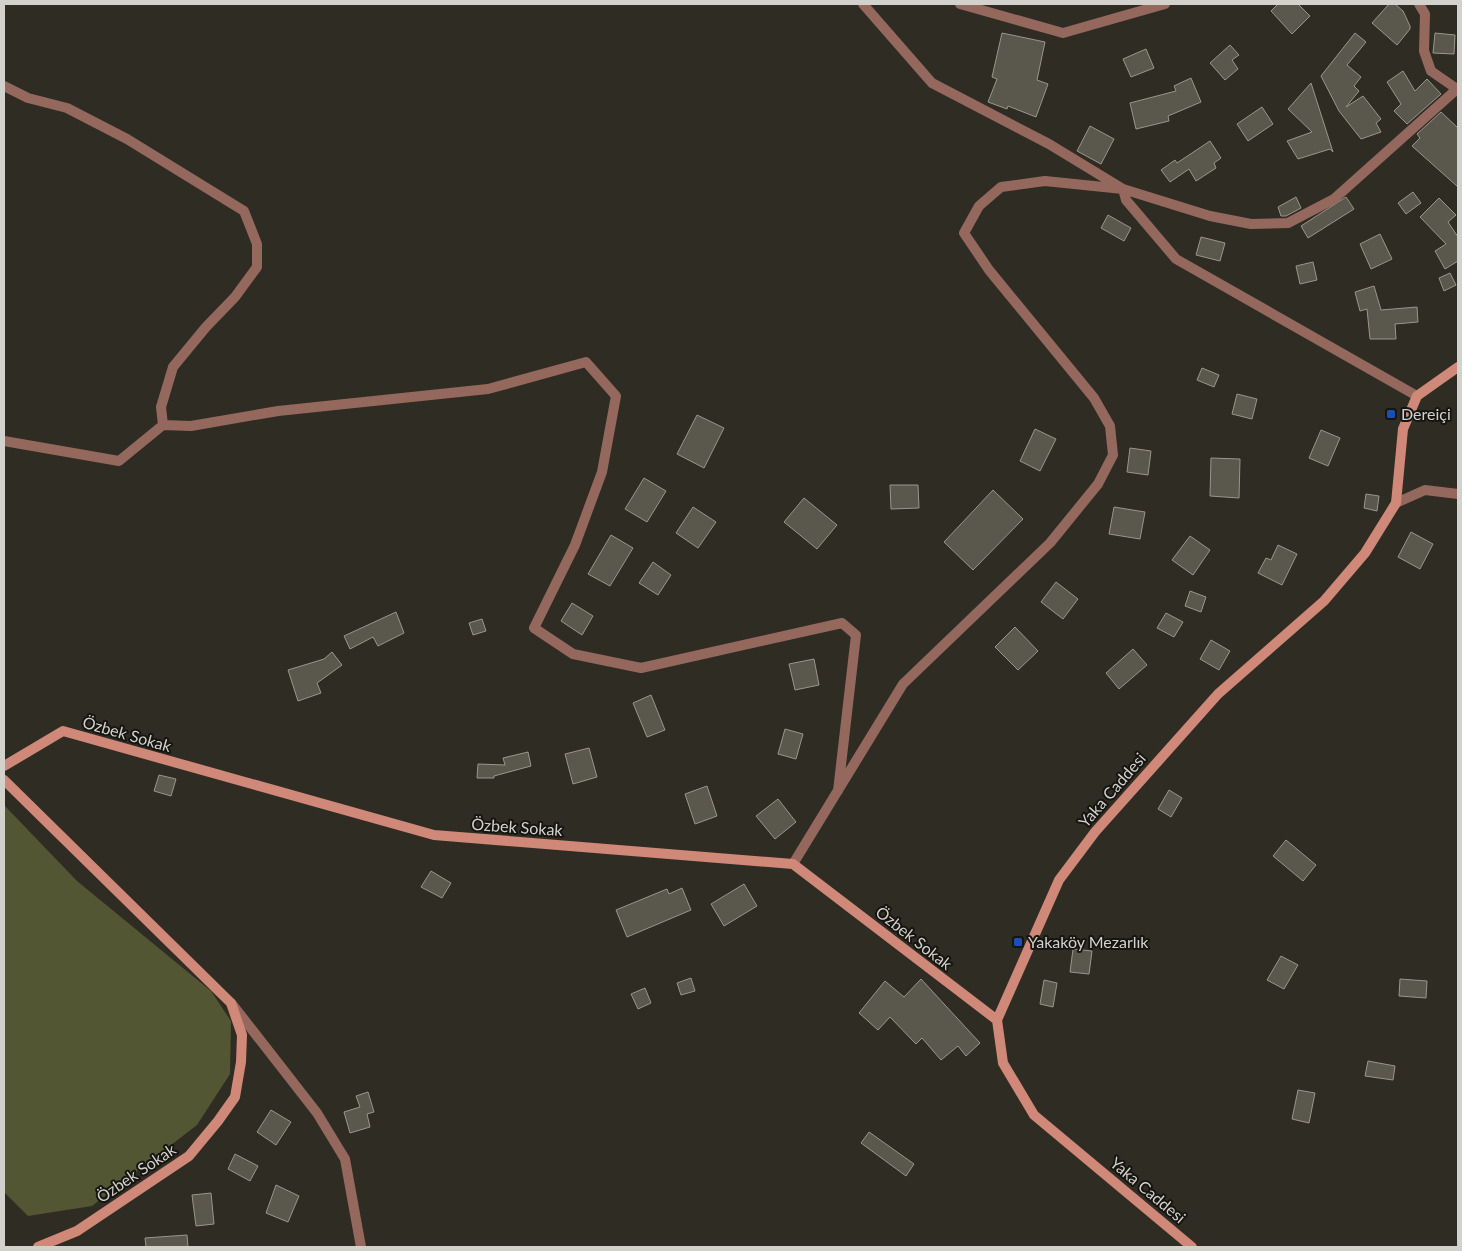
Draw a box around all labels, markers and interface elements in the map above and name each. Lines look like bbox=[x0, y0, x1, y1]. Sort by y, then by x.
place label: Dereiçi bbox=[1401, 404, 1451, 423]
marker: Dereiçi bbox=[1385, 408, 1397, 420]
street label: Özbek Sokak bbox=[81, 712, 175, 755]
street label: Yaka Caddesi bbox=[1074, 749, 1149, 831]
street label: Özbek Sokak bbox=[471, 814, 564, 839]
street label: Özbek Sokak bbox=[872, 902, 957, 974]
place label: Yakaköy Mezarlık bbox=[1028, 932, 1149, 951]
marker: Yakaköy Mezarlık bbox=[1012, 936, 1024, 948]
street label: Özbek Sokak bbox=[93, 1139, 180, 1206]
street label: Yaka Caddesi bbox=[1107, 1153, 1190, 1227]

